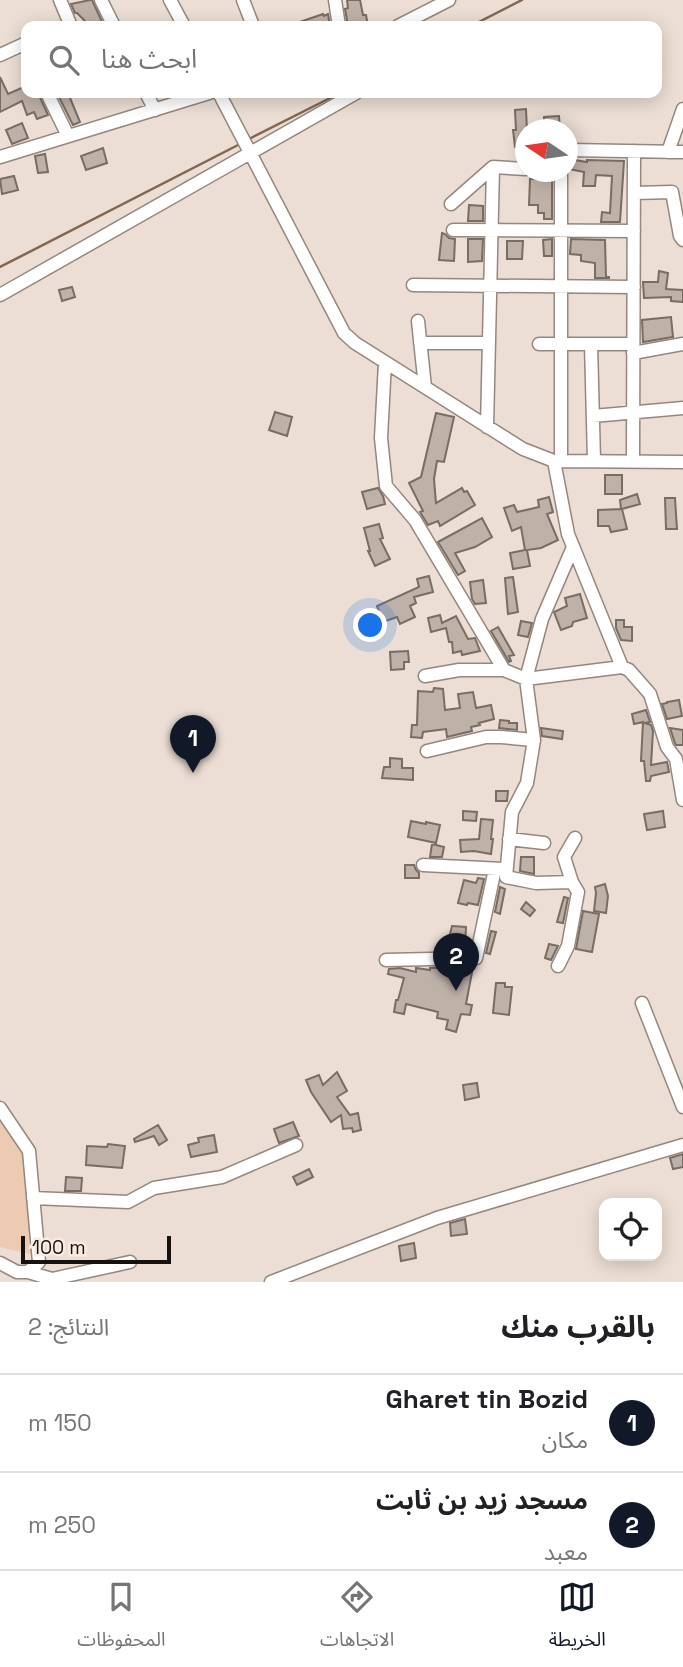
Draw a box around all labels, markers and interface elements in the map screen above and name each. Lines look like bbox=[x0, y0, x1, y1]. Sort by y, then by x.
search box bbox=[21, 21, 662, 98]
icon: search bbox=[45, 41, 83, 79]
text: ابحث هنا bbox=[101, 42, 197, 76]
north arrow bbox=[515, 119, 578, 182]
your location bbox=[353, 608, 387, 642]
pin: 1 bbox=[170, 715, 216, 773]
pin: 2 bbox=[433, 933, 479, 991]
map controls bbox=[599, 1198, 662, 1261]
button: locate bbox=[599, 1198, 662, 1261]
scale bar bbox=[21, 1233, 172, 1265]
text: 100 m bbox=[32, 1235, 86, 1260]
text: بالقرب منك bbox=[501, 1307, 655, 1346]
text: النتائج: 2 bbox=[28, 1312, 109, 1342]
text: Gharet tin Bozid bbox=[386, 1382, 588, 1416]
text: 150 m bbox=[28, 1408, 92, 1438]
text: 1 bbox=[627, 1408, 637, 1438]
text: مكان bbox=[542, 1425, 588, 1455]
text: مسجد زيد بن ثابت bbox=[376, 1483, 588, 1517]
text: 250 m bbox=[28, 1510, 96, 1540]
text: 2 bbox=[625, 1510, 639, 1540]
text: معبد bbox=[544, 1537, 588, 1567]
tab: المحفوظات bbox=[77, 1578, 166, 1660]
tab: الاتجاهات bbox=[320, 1578, 394, 1660]
tab: الخريطة bbox=[549, 1578, 606, 1660]

